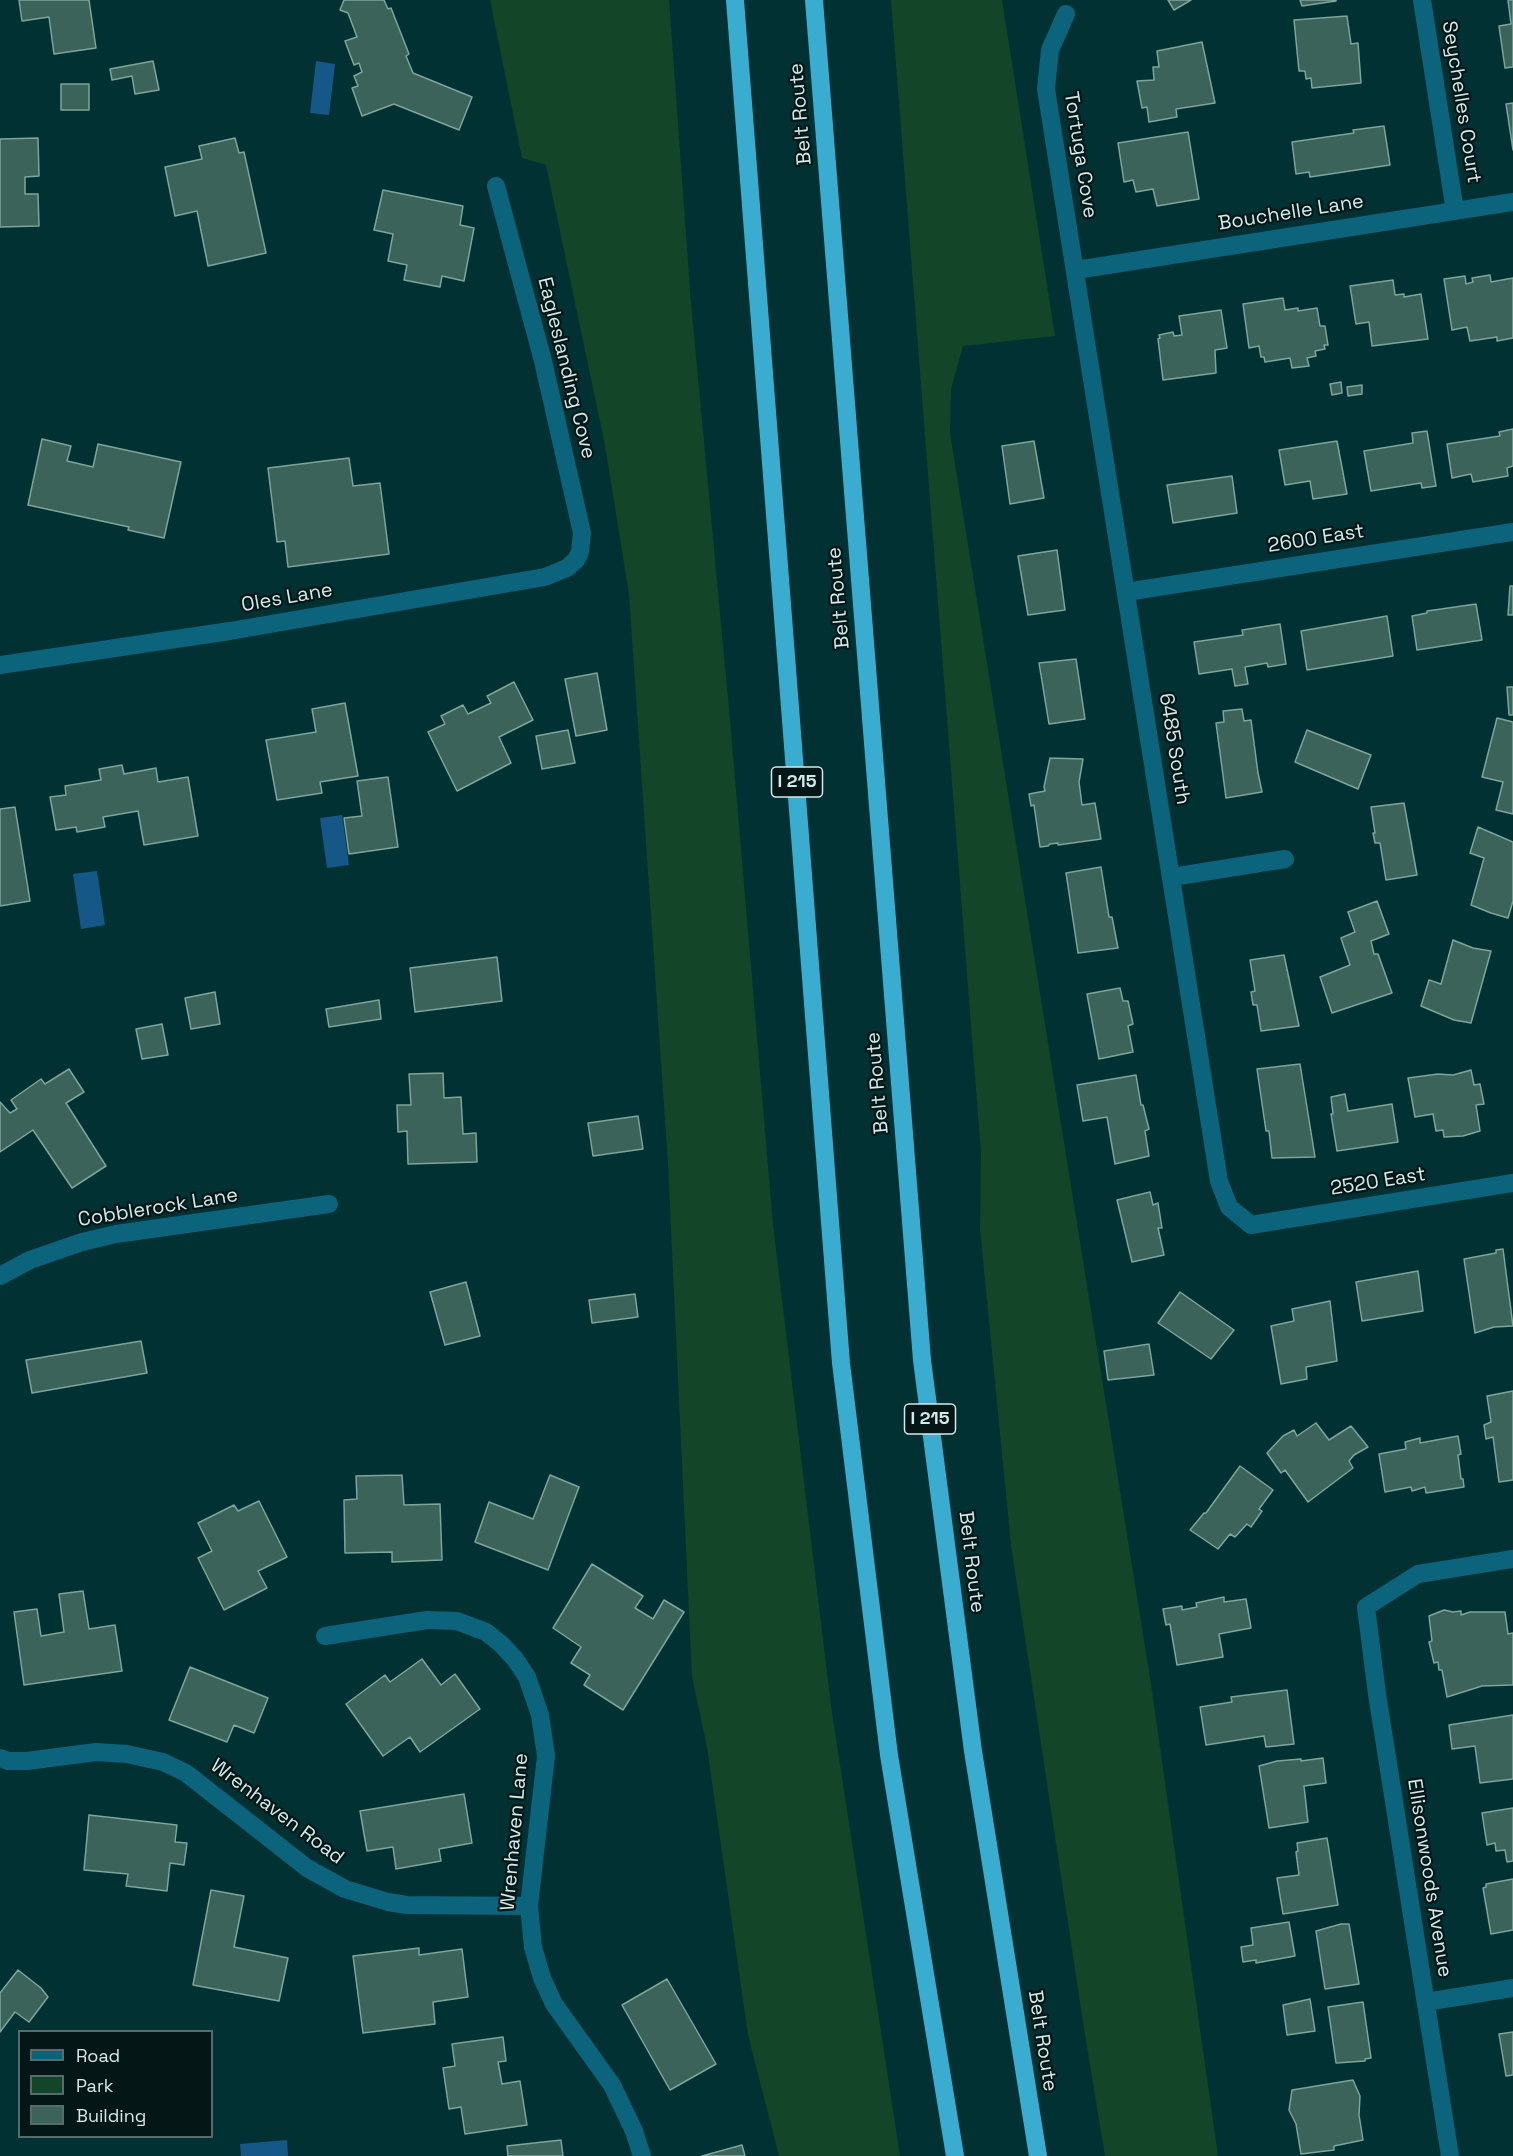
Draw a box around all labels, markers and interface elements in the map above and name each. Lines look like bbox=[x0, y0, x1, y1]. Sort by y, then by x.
street label: Seychelles Court bbox=[1436, 19, 1486, 185]
street label: Belt Route bbox=[785, 62, 817, 166]
street label: Tortuga Cove bbox=[1058, 90, 1102, 220]
street label: Bouchelle Lane bbox=[1216, 190, 1366, 236]
street label: Eagleslanding Cove bbox=[532, 275, 600, 461]
street label: 2600 East bbox=[1266, 520, 1366, 558]
street label: Belt Route bbox=[823, 546, 855, 650]
street label: Oles Lane bbox=[239, 578, 335, 618]
street label: 6485 South bbox=[1153, 691, 1195, 807]
road number: I 215 bbox=[772, 767, 822, 797]
street label: Belt Route bbox=[862, 1031, 894, 1135]
street label: 2520 East bbox=[1329, 1163, 1427, 1201]
street label: Cobblerock Lane bbox=[76, 1184, 240, 1232]
road number: I 215 bbox=[904, 1404, 956, 1434]
street label: Belt Route bbox=[953, 1510, 989, 1614]
street label: Wrenhaven Lane bbox=[496, 1752, 534, 1912]
street label: Wrenhaven Road bbox=[206, 1754, 348, 1870]
street label: Ellisonwoods Avenue bbox=[1401, 1777, 1457, 1979]
street label: Belt Route bbox=[1022, 1989, 1062, 2093]
legend bbox=[18, 2030, 213, 2138]
text: Road bbox=[76, 2044, 120, 2067]
text: Park bbox=[76, 2074, 113, 2097]
text: Building bbox=[76, 2104, 146, 2127]

